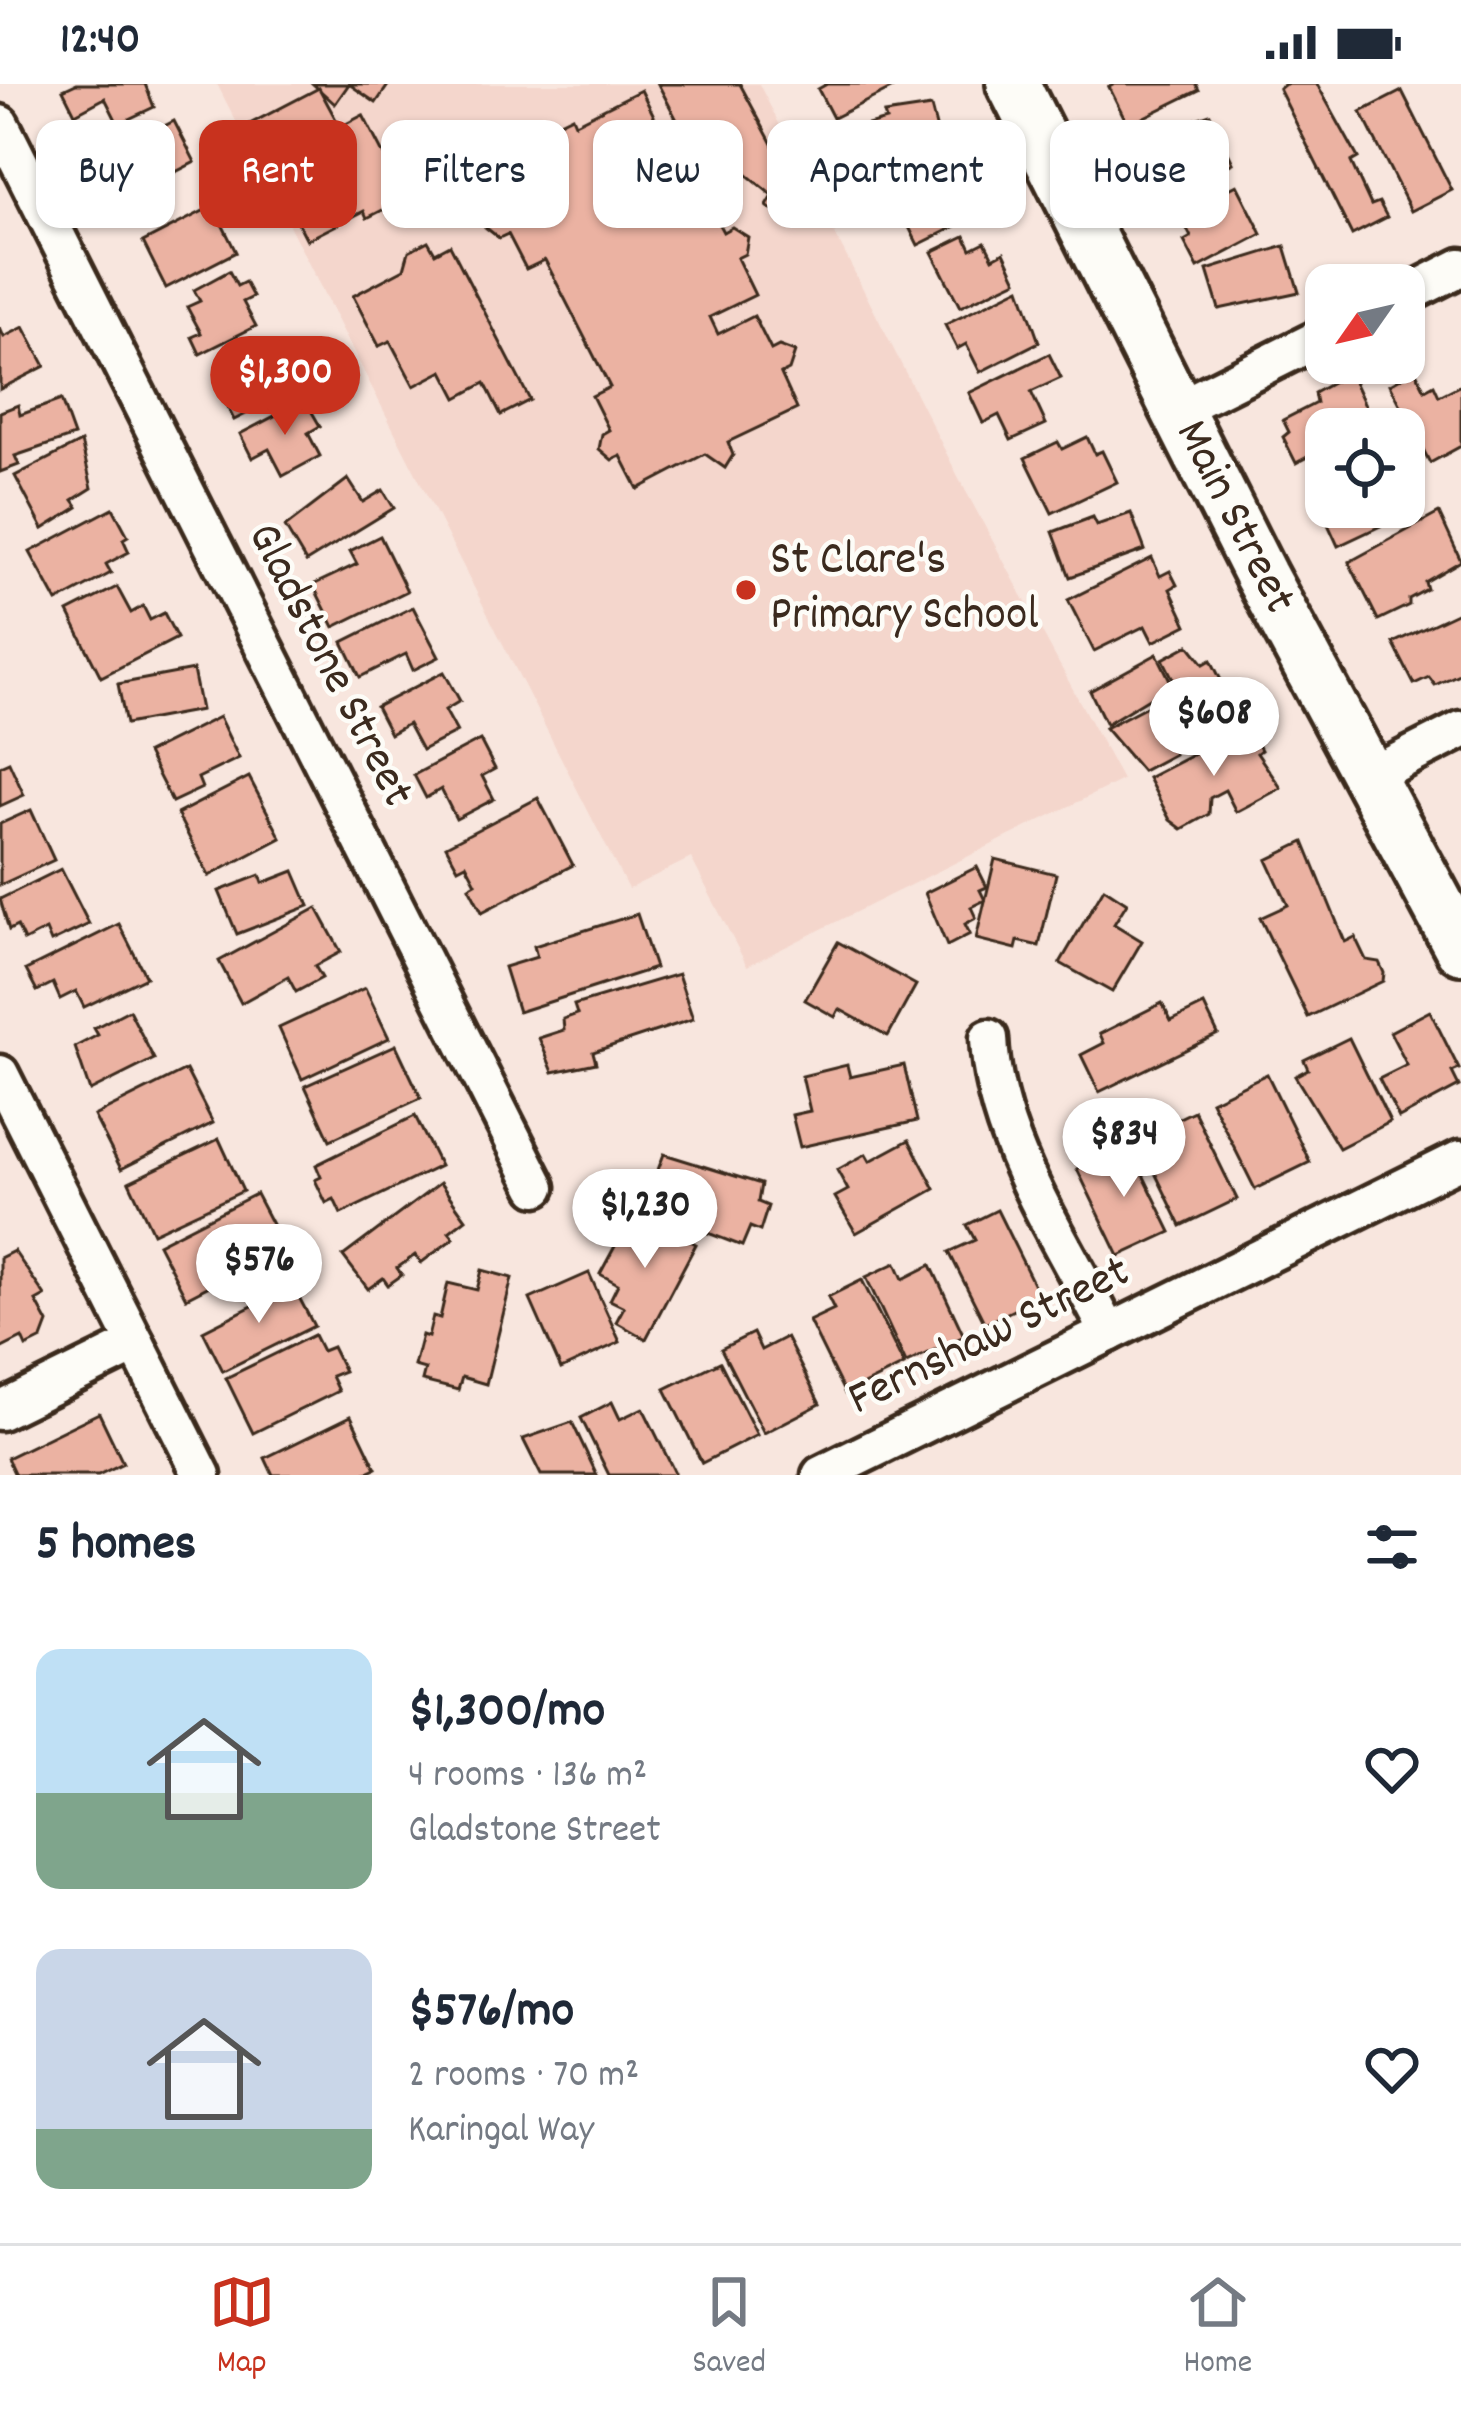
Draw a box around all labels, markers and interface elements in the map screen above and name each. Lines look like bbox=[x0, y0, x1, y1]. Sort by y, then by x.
text: 12:40 bbox=[60, 10, 140, 74]
chip: Buy bbox=[36, 120, 175, 228]
chip: Rent bbox=[199, 120, 357, 228]
chip: Filters bbox=[381, 120, 569, 228]
chip: New bbox=[593, 120, 743, 228]
chip: Apartment bbox=[767, 120, 1026, 228]
chip: House bbox=[1050, 120, 1229, 228]
north arrow bbox=[1305, 264, 1425, 384]
map controls bbox=[1305, 264, 1425, 528]
pin: $1,300 bbox=[187, 336, 383, 438]
text: $1,300 bbox=[237, 347, 333, 402]
button: locate bbox=[1305, 408, 1425, 528]
street label: Main Street bbox=[1155, 409, 1311, 627]
street label: Gladstone Street bbox=[227, 512, 429, 820]
place label: St Clare's Primary School bbox=[770, 528, 1039, 652]
marker: St Clare's Primary School bbox=[733, 577, 759, 603]
pin: $608 bbox=[1143, 677, 1285, 779]
text: $608 bbox=[1176, 688, 1252, 743]
pin: $834 bbox=[1053, 1098, 1195, 1200]
text: $834 bbox=[1090, 1109, 1158, 1164]
pin: $1,230 bbox=[547, 1169, 743, 1271]
text: $1,230 bbox=[599, 1180, 691, 1235]
pin: $576 bbox=[188, 1224, 330, 1326]
text: $576 bbox=[223, 1235, 295, 1290]
street label: Fernshaw Street bbox=[837, 1240, 1143, 1436]
text: 5 homes bbox=[36, 1511, 196, 1583]
icon: filters bbox=[1359, 1514, 1425, 1580]
text: $1,300/mo bbox=[408, 1678, 605, 1750]
icon: home bbox=[132, 1697, 276, 1841]
icon: heart bbox=[1359, 1736, 1425, 1802]
text: 4 rooms · 136 m² bbox=[408, 1750, 647, 1805]
text: Gladstone Street bbox=[408, 1805, 661, 1860]
text: $576/mo bbox=[408, 1978, 574, 2050]
icon: home bbox=[132, 1997, 276, 2141]
icon: heart bbox=[1359, 2036, 1425, 2102]
text: 2 rooms · 70 m² bbox=[408, 2050, 639, 2105]
text: Karingal Way bbox=[408, 2105, 594, 2160]
tab: Map bbox=[209, 2269, 275, 2388]
tab: Saved bbox=[692, 2269, 766, 2388]
tab: Home bbox=[1183, 2269, 1252, 2388]

